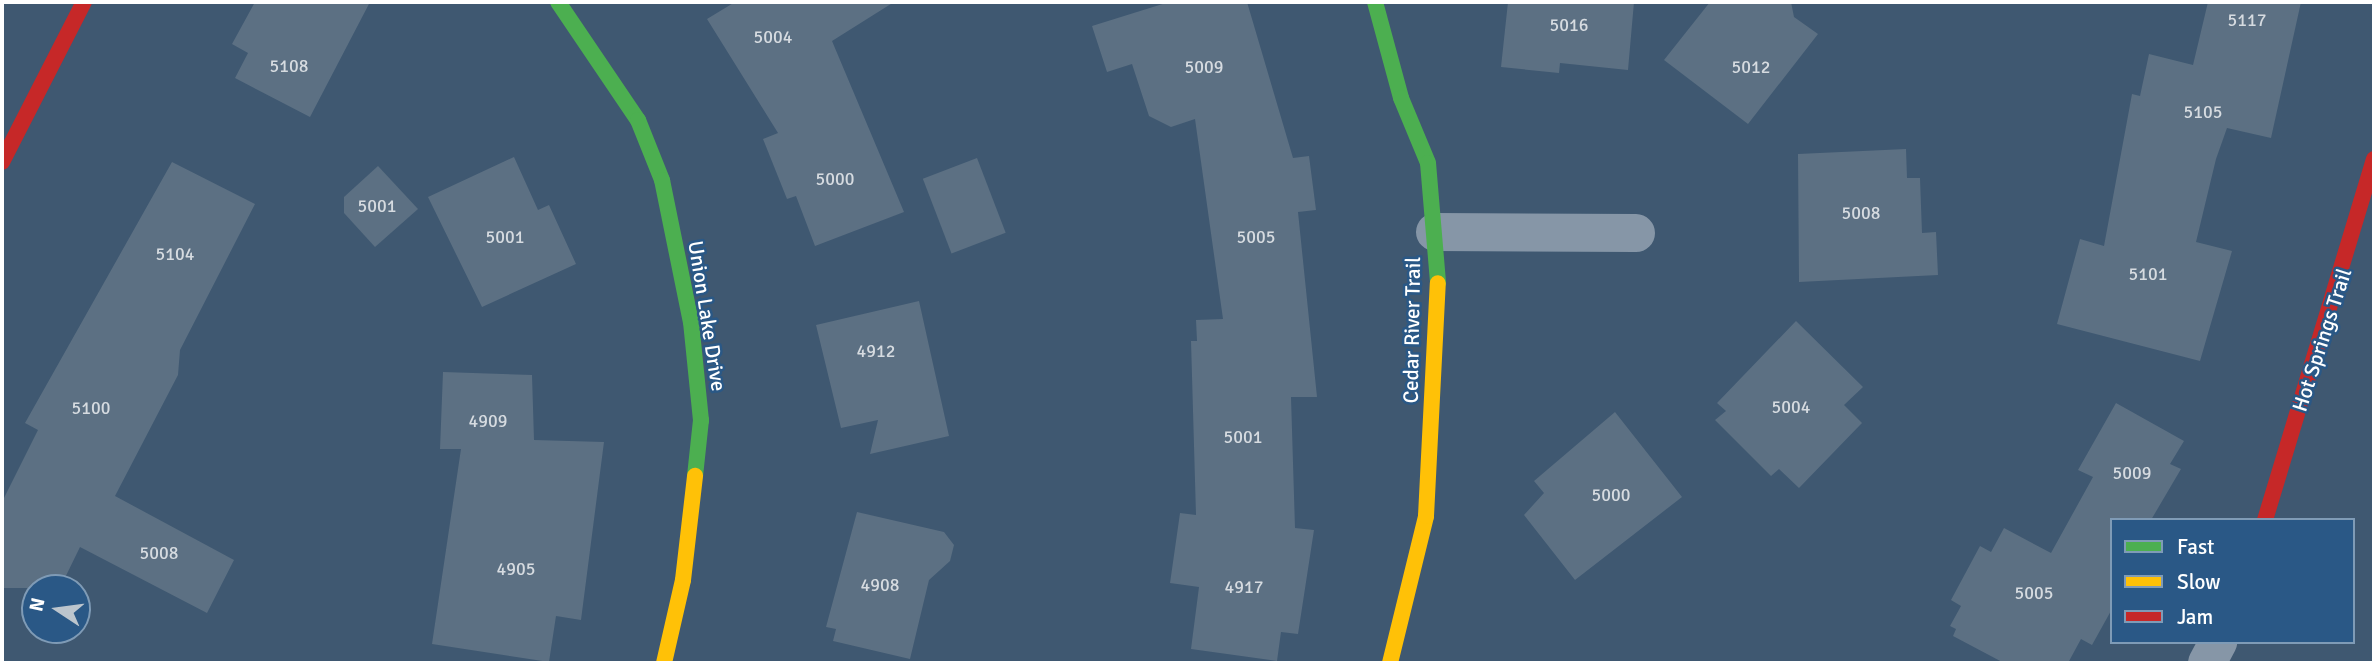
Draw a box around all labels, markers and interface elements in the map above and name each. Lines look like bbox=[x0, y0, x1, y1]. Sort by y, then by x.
house number: 5117 bbox=[2228, 9, 2266, 31]
house number: 5016 bbox=[1550, 14, 1588, 36]
house number: 5004 bbox=[754, 26, 792, 48]
house number: 5108 bbox=[270, 55, 308, 77]
house number: 5009 bbox=[1185, 56, 1223, 78]
house number: 5012 bbox=[1732, 56, 1770, 78]
house number: 5105 bbox=[2184, 101, 2222, 123]
house number: 5000 bbox=[816, 168, 854, 190]
house number: 5001 bbox=[358, 195, 396, 217]
house number: 5008 bbox=[1842, 202, 1880, 224]
house number: 5001 bbox=[486, 226, 524, 248]
house number: 5005 bbox=[1237, 226, 1275, 248]
street label: Union Lake Drive bbox=[683, 239, 731, 393]
house number: 5104 bbox=[156, 243, 194, 265]
street label: Cedar River Trail bbox=[1398, 256, 1426, 404]
house number: 5101 bbox=[2129, 263, 2167, 285]
street label: Hot Springs Trail bbox=[2287, 265, 2357, 415]
house number: 4912 bbox=[857, 340, 895, 362]
house number: 5004 bbox=[1772, 396, 1810, 418]
house number: 5100 bbox=[72, 397, 110, 419]
house number: 4909 bbox=[469, 410, 507, 432]
house number: 5001 bbox=[1224, 426, 1262, 448]
house number: 5009 bbox=[2113, 462, 2151, 484]
house number: 5000 bbox=[1592, 484, 1630, 506]
legend bbox=[2110, 518, 2355, 644]
text: Fast bbox=[2177, 534, 2214, 560]
house number: 5008 bbox=[140, 542, 178, 564]
house number: 4905 bbox=[497, 558, 535, 580]
text: Slow bbox=[2177, 569, 2221, 595]
north arrow bbox=[21, 574, 91, 644]
house number: 4908 bbox=[861, 574, 899, 596]
house number: 4917 bbox=[1225, 576, 1263, 598]
house number: 5005 bbox=[2015, 582, 2053, 604]
text: N bbox=[24, 596, 51, 614]
text: Jam bbox=[2177, 604, 2213, 630]

